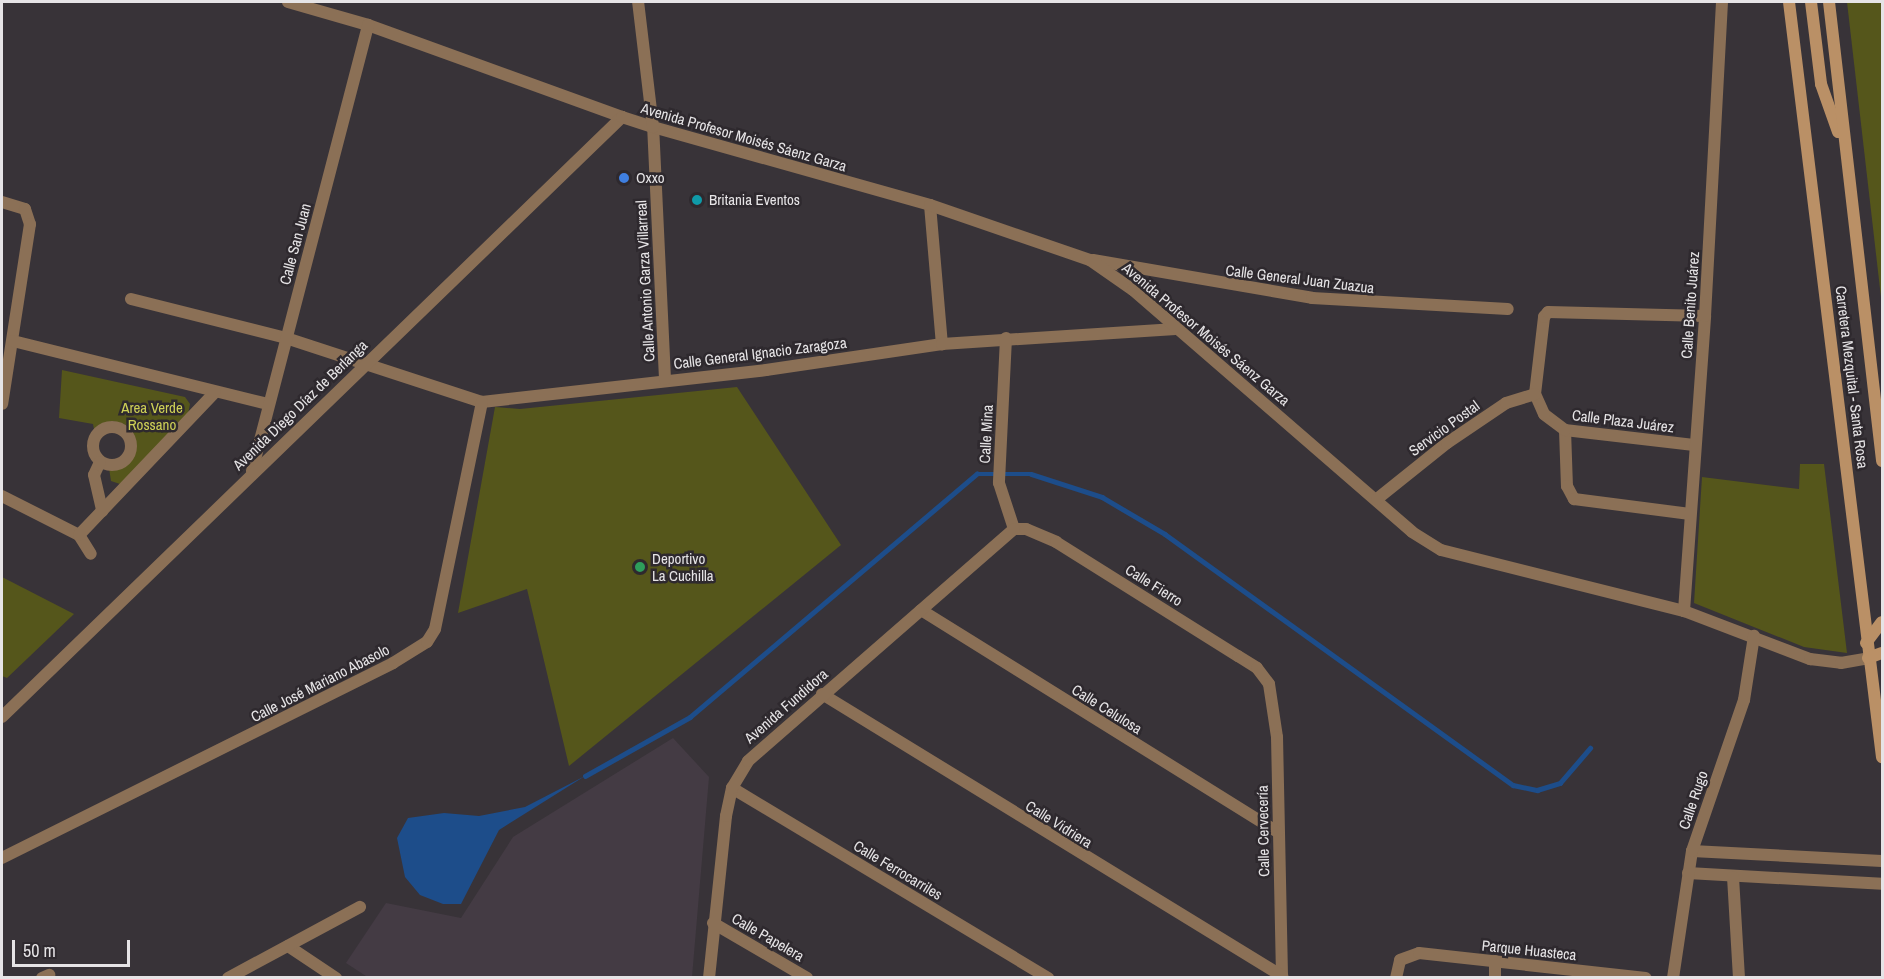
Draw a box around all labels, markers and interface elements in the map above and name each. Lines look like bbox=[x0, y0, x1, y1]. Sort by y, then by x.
street label: Avenida Profesor Moisés Sáenz Garza bbox=[639, 99, 849, 175]
place label: Oxxo bbox=[636, 169, 665, 187]
marker: Oxxo bbox=[617, 171, 631, 185]
place label: Britania Eventos bbox=[709, 191, 800, 209]
marker: Britania Eventos bbox=[690, 193, 704, 207]
street label: Calle Antonio Garza Villarreal bbox=[632, 199, 658, 363]
street label: Calle San Juan bbox=[276, 201, 314, 287]
street label: Calle Benito Juárez bbox=[1677, 251, 1703, 359]
street label: Avenida Profesor Moisés Sáenz Garza bbox=[1119, 259, 1293, 409]
street label: Calle General Juan Zuazua bbox=[1225, 261, 1375, 297]
street label: Carretera Mezquital - Santa Rosa bbox=[1832, 285, 1872, 469]
street label: Calle General Ignacio Zaragoza bbox=[672, 333, 848, 373]
street label: Avenida Diego Díaz de Berlanga bbox=[229, 336, 371, 474]
street label: Servicio Postal bbox=[1405, 396, 1483, 460]
park label: Area Verde Rossano bbox=[121, 398, 183, 433]
street label: Calle Mina bbox=[975, 404, 997, 464]
street label: Calle Plaza Juárez bbox=[1571, 406, 1675, 436]
place label: Deportivo La Cuchilla bbox=[652, 549, 714, 584]
marker: Deportivo La Cuchilla bbox=[633, 560, 647, 574]
street label: Calle Fierro bbox=[1122, 560, 1186, 610]
street label: Calle José Mariano Abasolo bbox=[247, 640, 393, 726]
street label: Avenida Fundidora bbox=[741, 665, 831, 747]
street label: Calle Celulosa bbox=[1069, 680, 1145, 738]
street label: Calle Rugo bbox=[1675, 768, 1711, 832]
street label: Calle Cervecería bbox=[1253, 785, 1273, 877]
street label: Calle Vidriera bbox=[1022, 796, 1096, 852]
street label: Calle Ferrocarriles bbox=[850, 836, 946, 904]
street label: Calle Papelera bbox=[729, 909, 807, 965]
scale bar bbox=[15, 928, 134, 966]
street label: Parque Huasteca bbox=[1481, 936, 1577, 964]
text: 50 m bbox=[23, 938, 56, 963]

